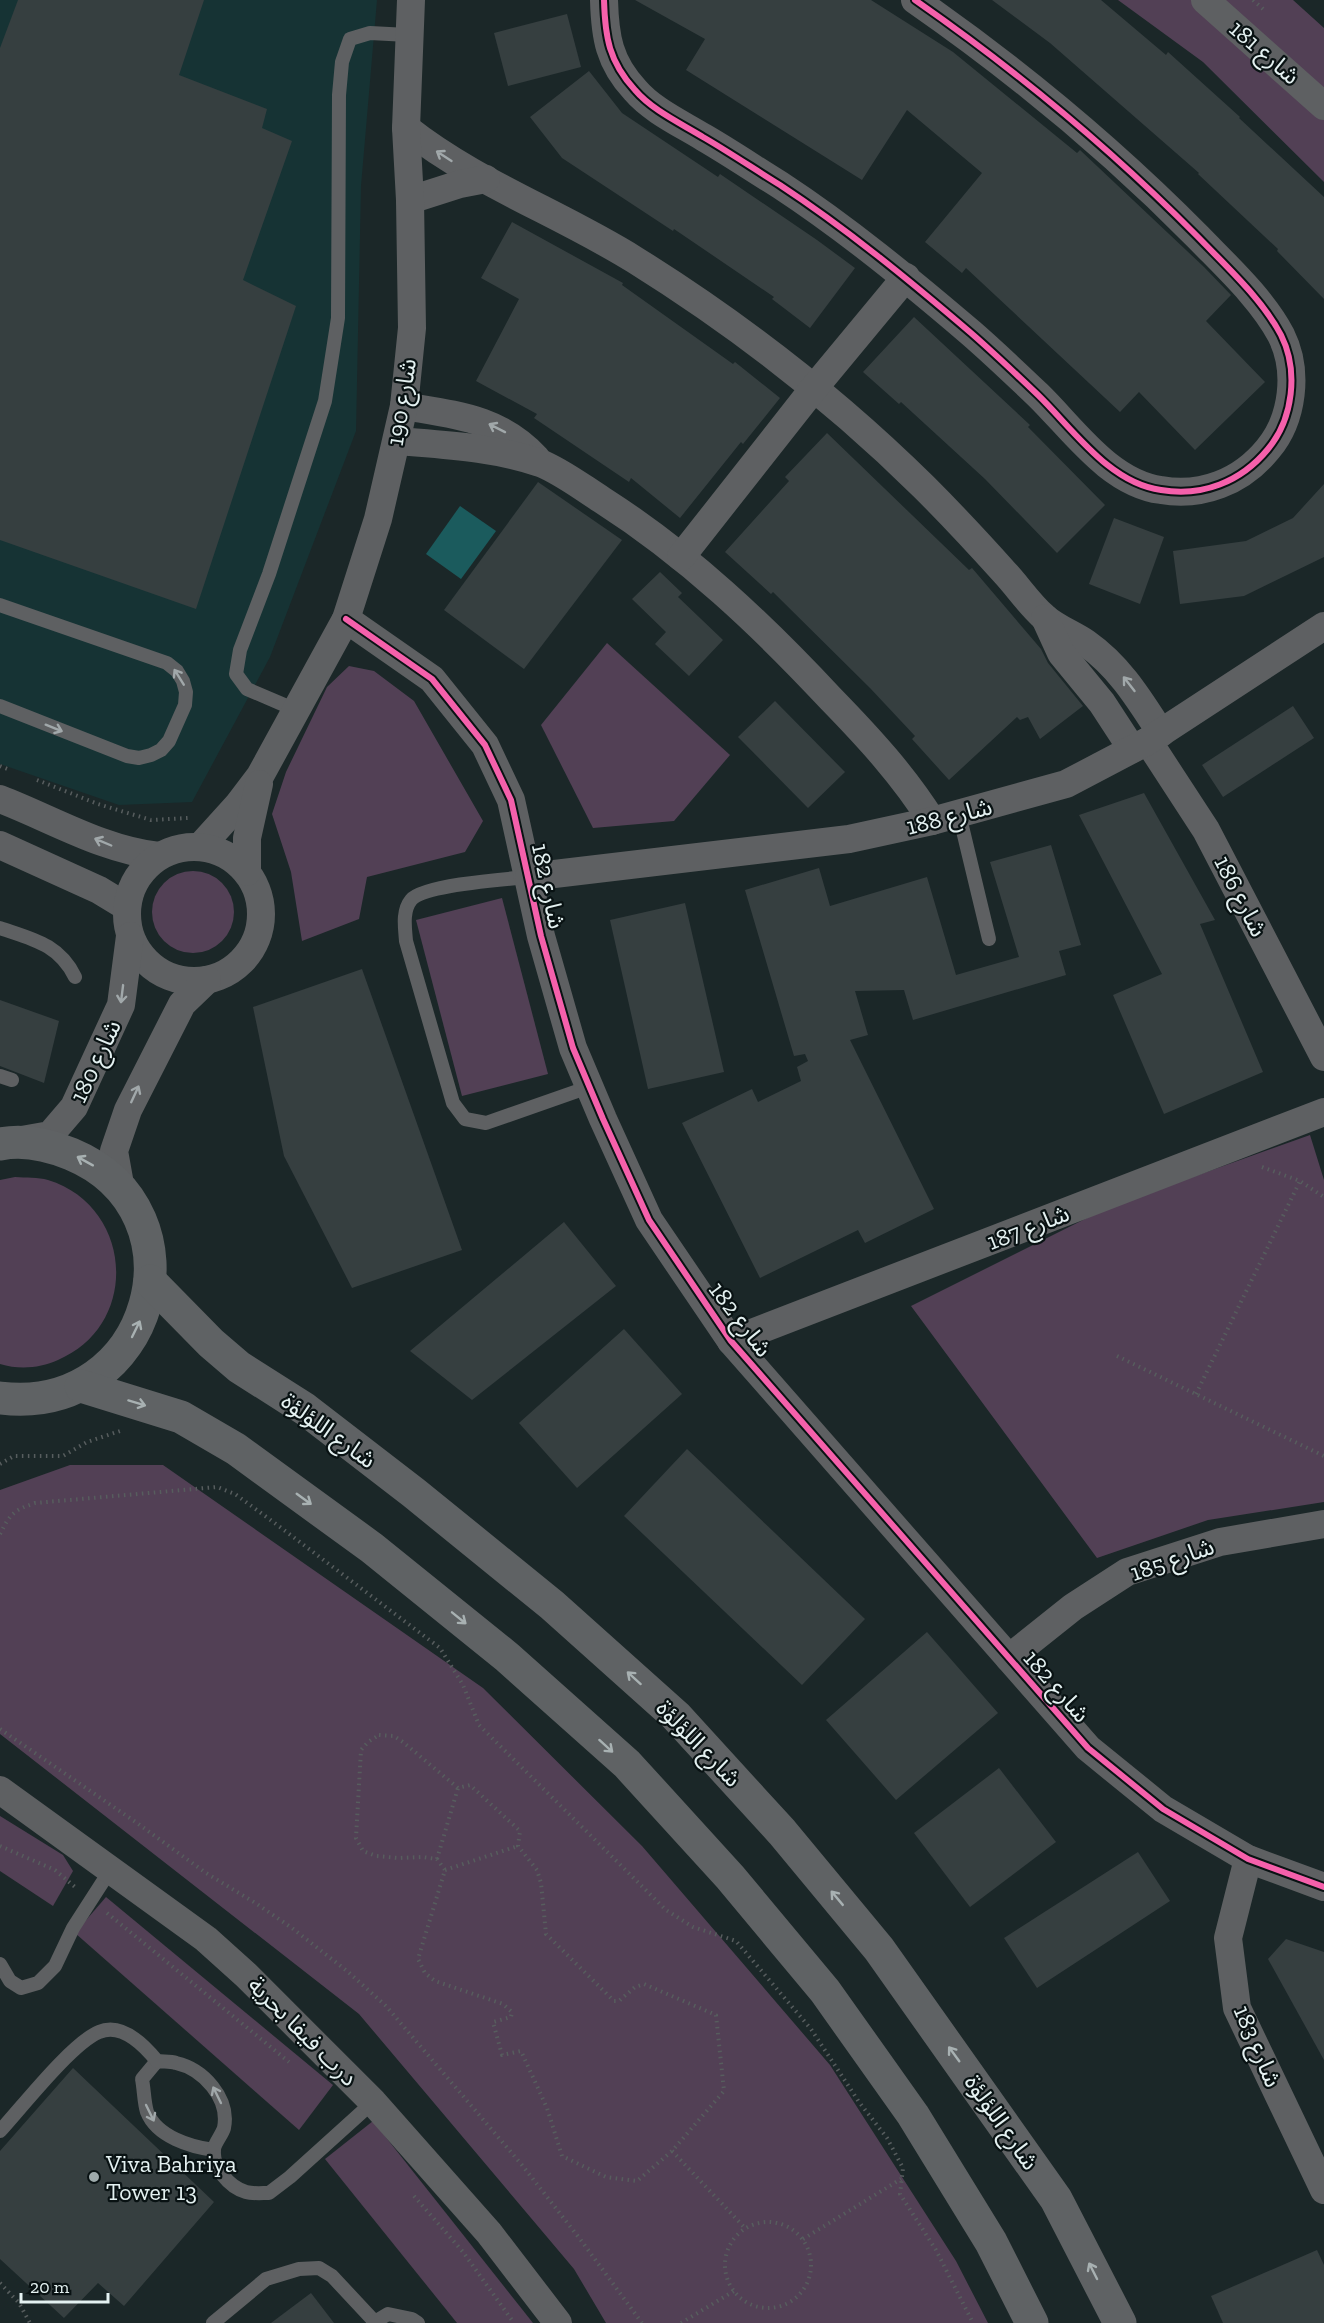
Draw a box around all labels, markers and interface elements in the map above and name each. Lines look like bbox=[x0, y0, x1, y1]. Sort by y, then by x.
street label: شارع 181 bbox=[1222, 14, 1306, 93]
one-way arrow bbox=[436, 150, 453, 162]
street label: شارع 190 bbox=[380, 356, 425, 448]
one-way arrow bbox=[488, 422, 506, 433]
one-way arrow bbox=[172, 669, 184, 686]
one-way arrow bbox=[1122, 676, 1135, 692]
one-way arrow bbox=[45, 723, 63, 734]
street label: شارع 188 bbox=[903, 791, 996, 844]
one-way arrow bbox=[94, 836, 113, 847]
street label: شارع 182 bbox=[523, 841, 572, 932]
street label: شارع 186 bbox=[1206, 851, 1274, 943]
one-way arrow bbox=[117, 984, 128, 1003]
street label: شارع 180 bbox=[63, 1015, 130, 1108]
one-way arrow bbox=[130, 1085, 142, 1103]
one-way arrow bbox=[77, 1155, 94, 1167]
street label: شارع 187 bbox=[983, 1198, 1074, 1259]
street label: شارع 182 bbox=[701, 1276, 779, 1364]
one-way arrow bbox=[131, 1321, 142, 1339]
street label: شارع اللؤلؤة bbox=[274, 1386, 382, 1476]
one-way arrow bbox=[127, 1398, 146, 1409]
one-way arrow bbox=[296, 1493, 312, 1505]
street label: شارع 185 bbox=[1126, 1531, 1219, 1590]
one-way arrow bbox=[451, 1611, 467, 1624]
street label: شارع 182 bbox=[1015, 1644, 1096, 1730]
one-way arrow bbox=[627, 1671, 642, 1685]
street label: شارع اللؤلؤة bbox=[648, 1693, 748, 1795]
one-way arrow bbox=[598, 1739, 613, 1753]
one-way arrow bbox=[831, 1891, 844, 1907]
street label: درب فيفا بحرية bbox=[242, 1970, 364, 2092]
street label: شارع 183 bbox=[1225, 2001, 1288, 2092]
one-way arrow bbox=[948, 2046, 961, 2062]
street label: شارع اللؤلؤة bbox=[956, 2069, 1045, 2177]
one-way arrow bbox=[211, 2086, 223, 2104]
one-way arrow bbox=[145, 2104, 157, 2122]
place label: Viva Bahriya Tower 13 bbox=[105, 2149, 237, 2206]
marker: Viva Bahriya Tower 13 bbox=[87, 2170, 101, 2184]
one-way arrow bbox=[1087, 2263, 1099, 2280]
scale bar bbox=[21, 2266, 108, 2304]
text: 20 m bbox=[30, 2276, 70, 2298]

